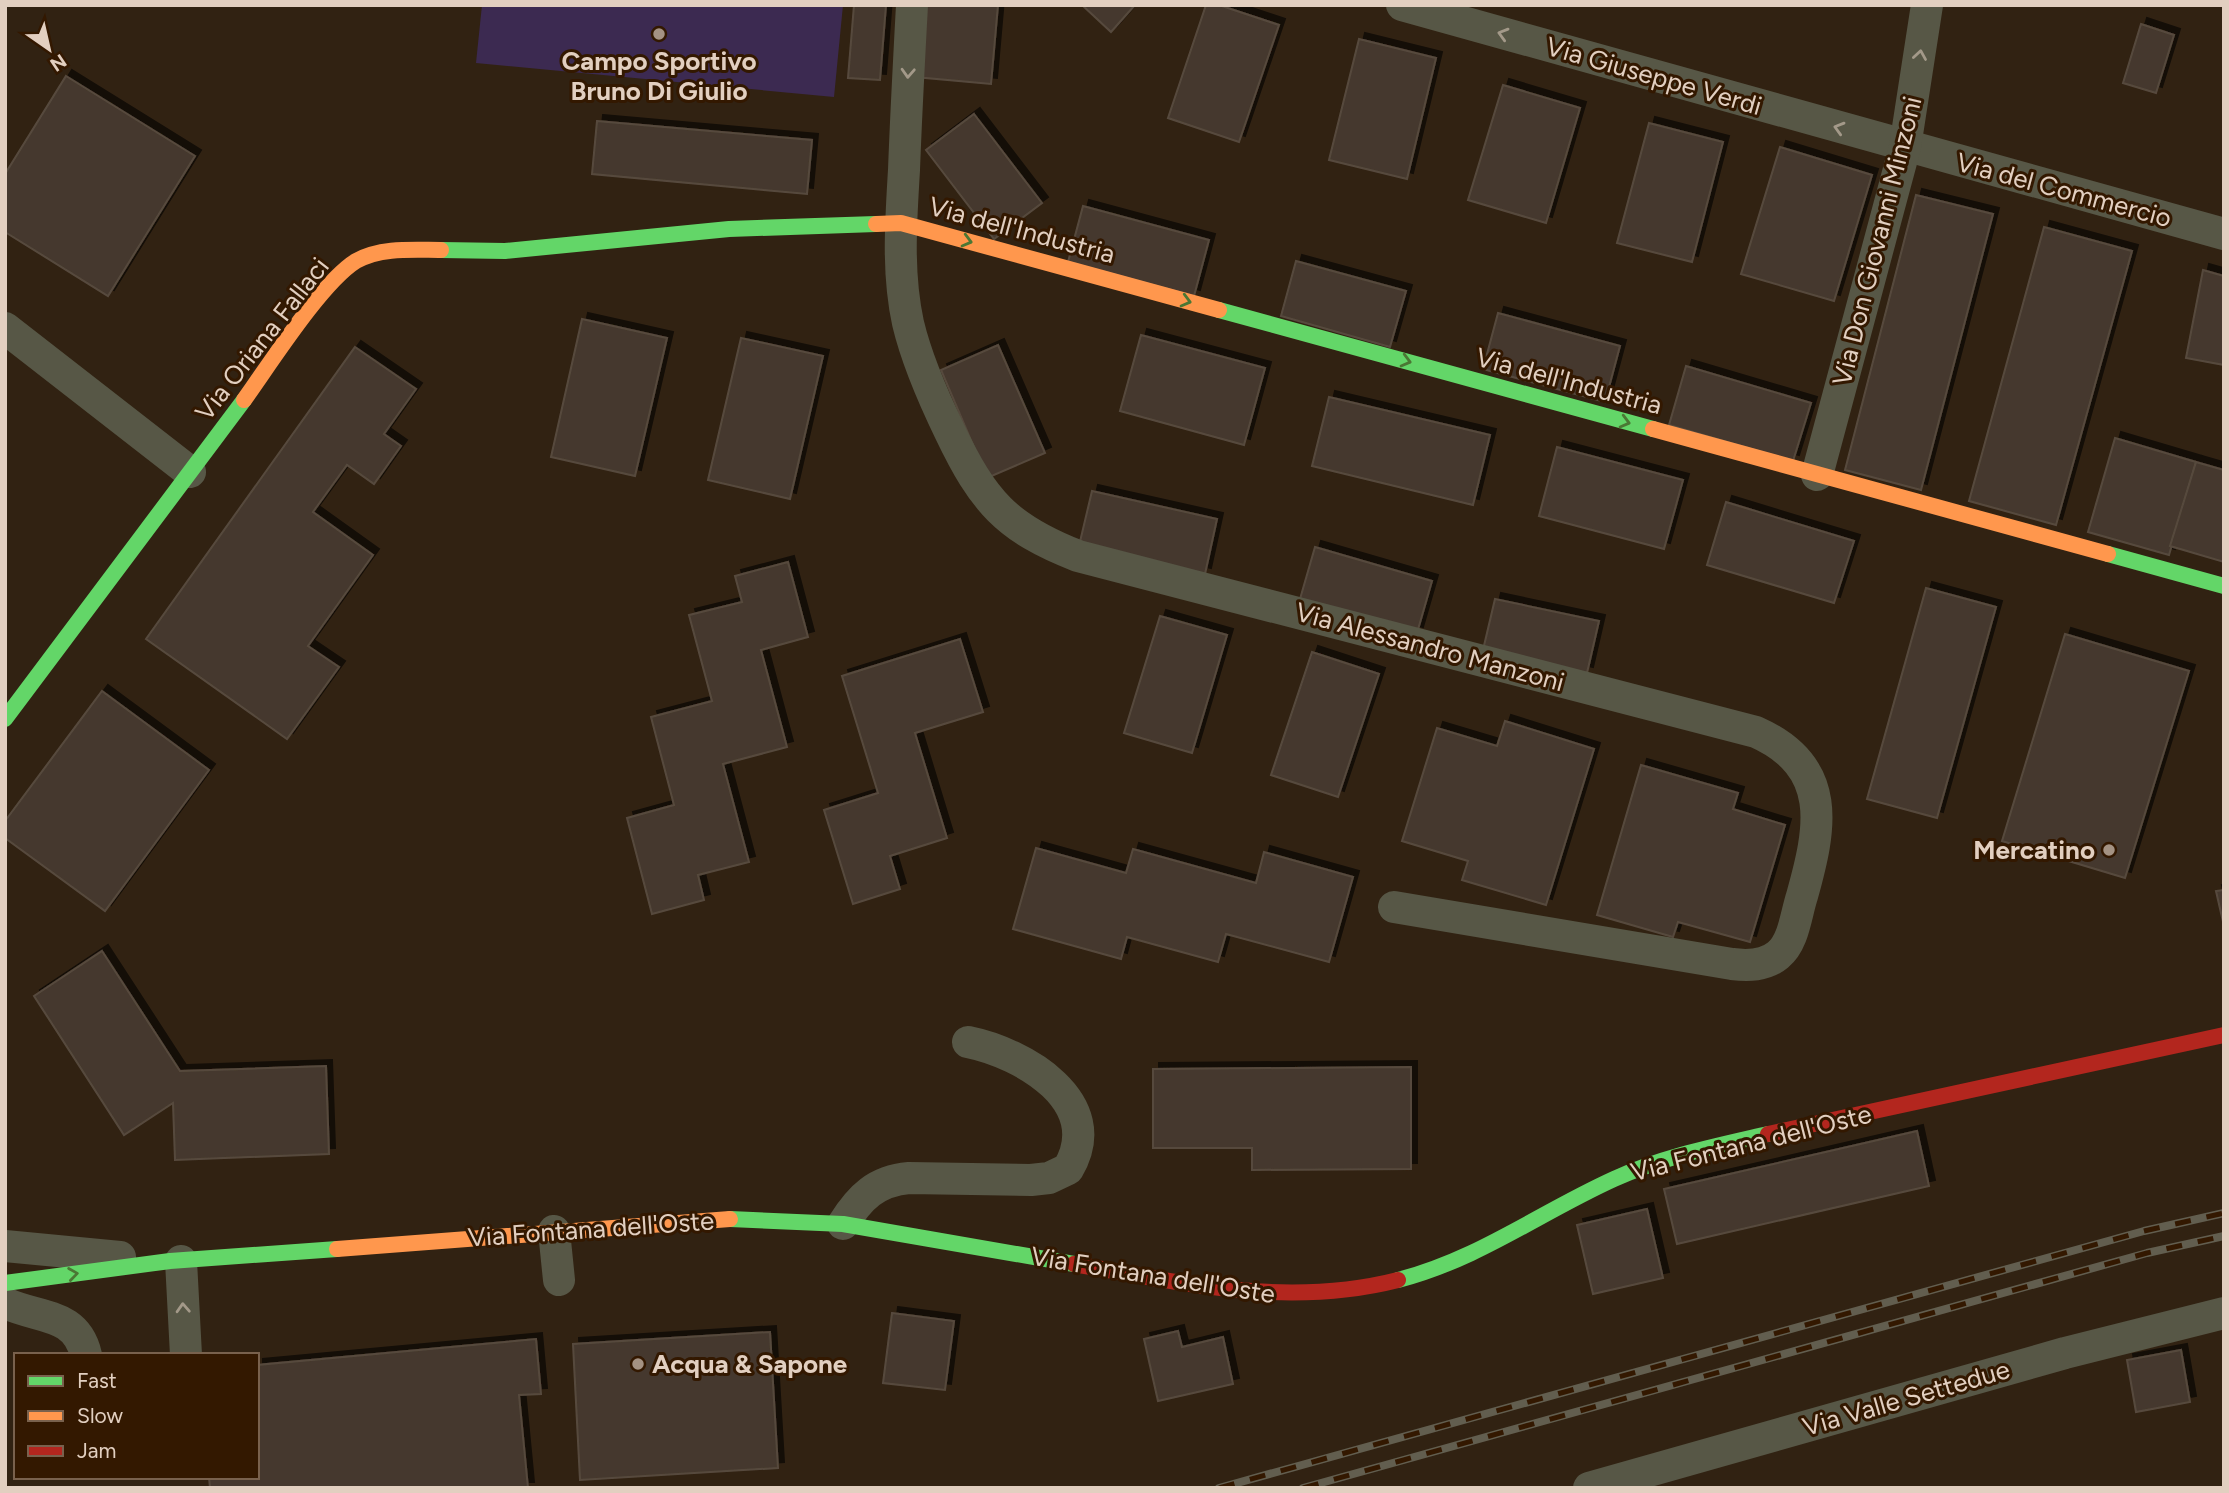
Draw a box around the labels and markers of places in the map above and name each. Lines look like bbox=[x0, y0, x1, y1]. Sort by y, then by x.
marker: Campo Sportivo Bruno Di Giulio bbox=[651, 26, 667, 42]
place label: Campo Sportivo Bruno Di Giulio bbox=[561, 45, 757, 107]
place label: Mercatino bbox=[1973, 834, 2095, 866]
marker: Mercatino bbox=[2101, 842, 2117, 858]
place label: Acqua & Sapone bbox=[652, 1348, 847, 1380]
marker: Acqua & Sapone bbox=[630, 1356, 646, 1372]

